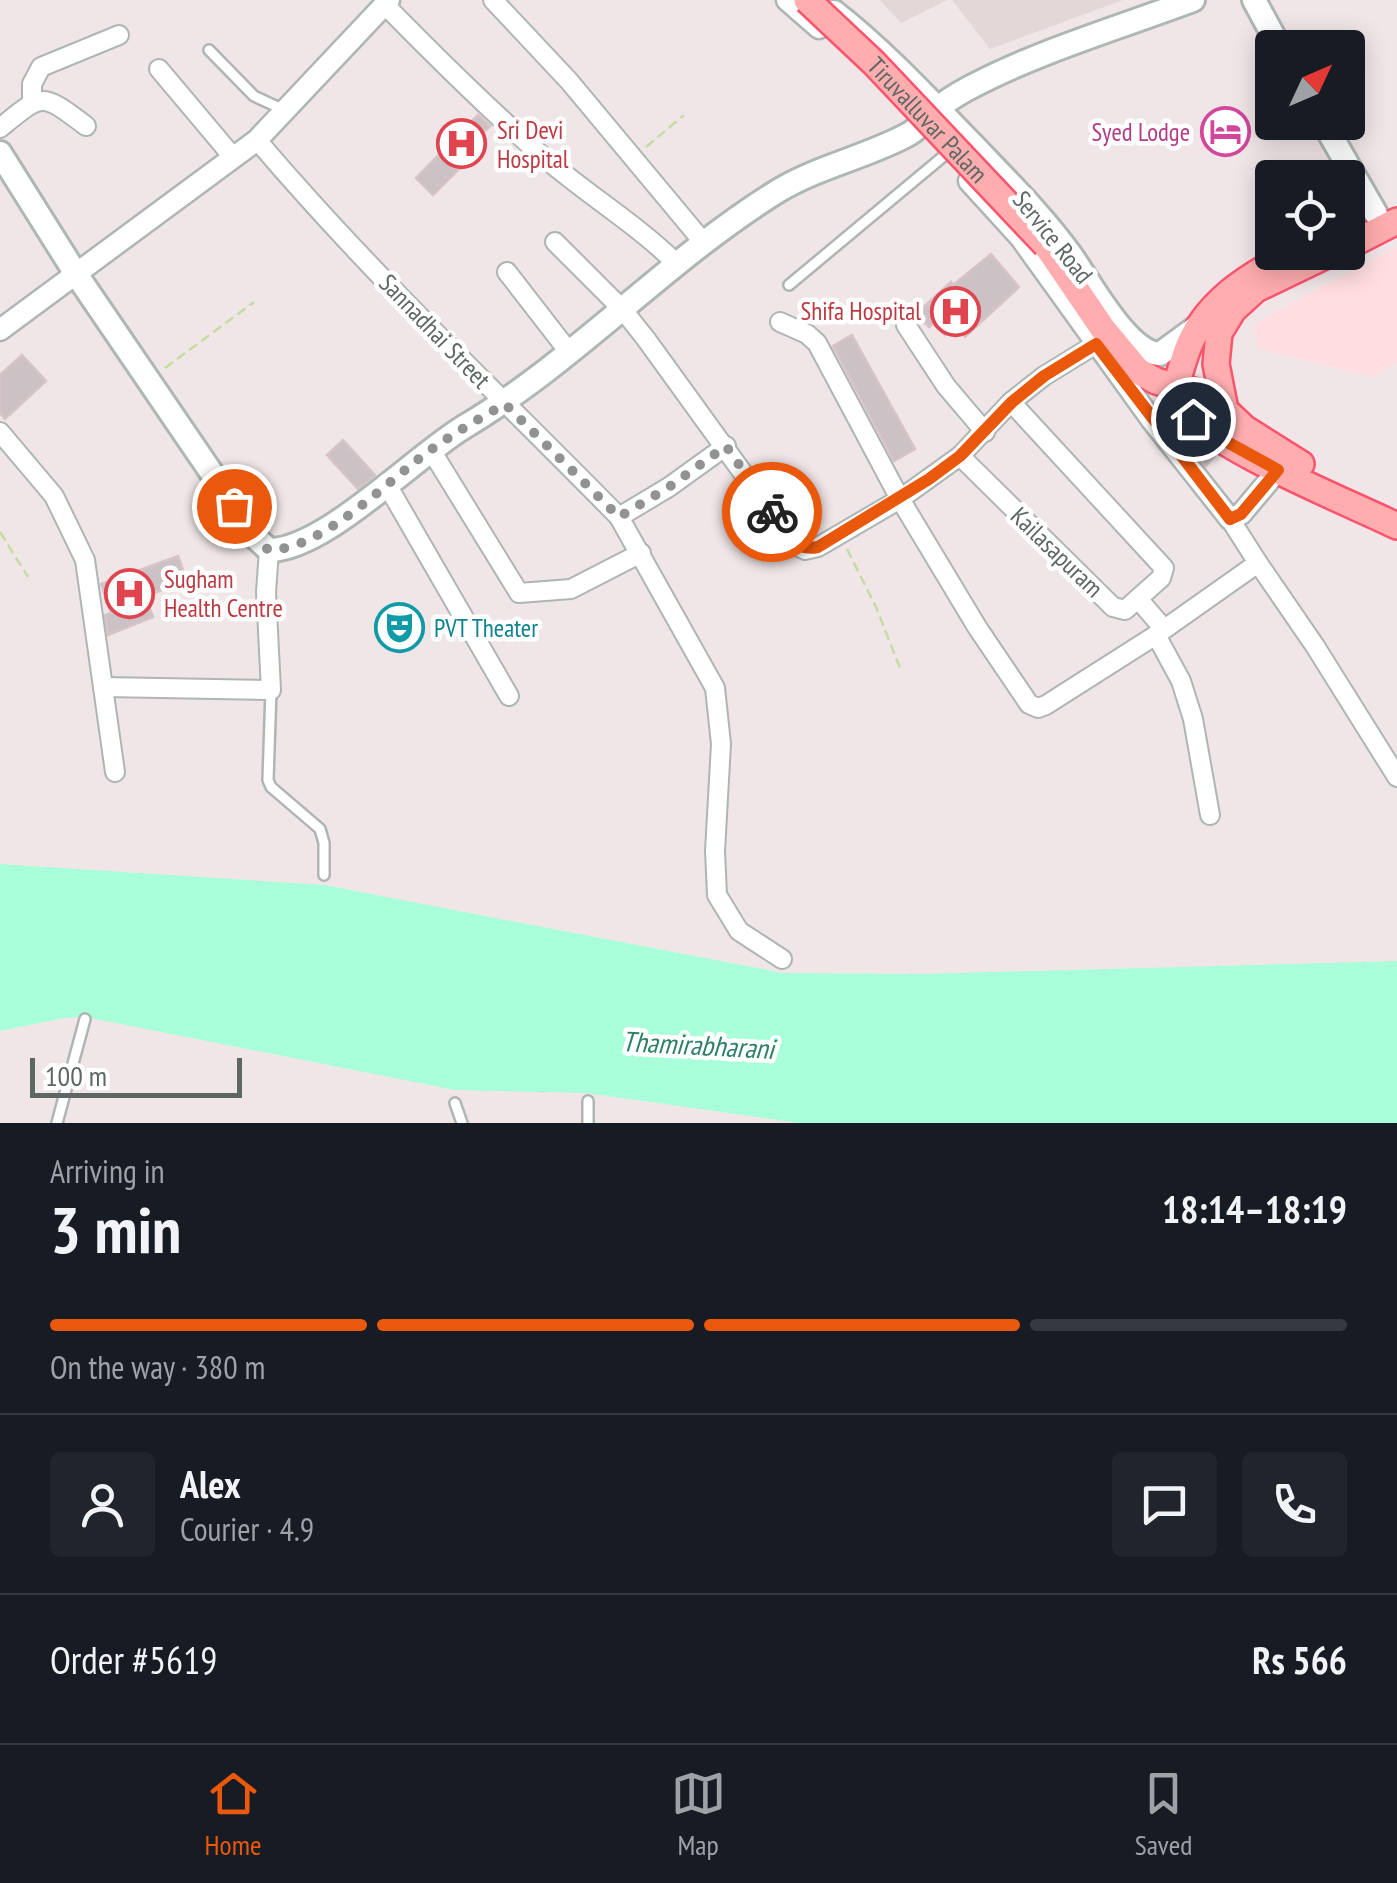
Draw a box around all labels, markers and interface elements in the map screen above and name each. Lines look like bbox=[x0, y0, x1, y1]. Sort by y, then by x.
north arrow bbox=[1255, 30, 1365, 140]
map controls bbox=[1255, 30, 1365, 270]
street label: Tiruvalluvar Palam bbox=[861, 50, 995, 189]
hotel icon: Syed Lodge bbox=[1199, 106, 1251, 158]
place label: Sri Devi Hospital bbox=[497, 114, 569, 175]
place label: Syed Lodge bbox=[1091, 116, 1190, 148]
hospital icon: Sri Devi Hospital bbox=[436, 118, 488, 170]
button: locate bbox=[1255, 160, 1365, 270]
street label: Service Road bbox=[1006, 184, 1100, 290]
street label: Sannadhai Street bbox=[372, 267, 498, 395]
hospital icon: Shifa Hospital bbox=[930, 285, 982, 337]
place label: Shifa Hospital bbox=[800, 295, 921, 327]
pin bbox=[1151, 377, 1236, 462]
icon: home bbox=[1166, 392, 1221, 447]
courier bbox=[722, 462, 822, 562]
pin bbox=[192, 464, 277, 549]
icon: bag bbox=[207, 479, 262, 534]
icon: bike bbox=[745, 485, 800, 540]
street label: Kailasapuram bbox=[1004, 500, 1110, 604]
place label: Sugham Health Centre bbox=[164, 563, 283, 624]
hospital icon: Sugham Health Centre bbox=[103, 567, 155, 619]
theatre icon: PVT Theater bbox=[373, 602, 425, 654]
place label: PVT Theater bbox=[434, 612, 538, 644]
water label: Thamirabharani bbox=[621, 1022, 779, 1067]
scale bar bbox=[30, 1053, 242, 1098]
text: 100 m bbox=[45, 1057, 107, 1094]
text: Arriving in bbox=[50, 1150, 165, 1192]
text: 18:14–18:19 bbox=[1162, 1184, 1347, 1233]
text: 3 min bbox=[50, 1187, 181, 1271]
text: On the way · 380 m bbox=[50, 1346, 265, 1388]
button: person bbox=[50, 1452, 155, 1557]
button: chat bbox=[1112, 1452, 1217, 1557]
button: phone bbox=[1242, 1452, 1347, 1557]
text: Alex bbox=[180, 1459, 241, 1508]
text: Courier · 4.9 bbox=[180, 1508, 314, 1550]
text: Order #5619 bbox=[50, 1635, 217, 1684]
text: Rs 566 bbox=[1252, 1635, 1347, 1684]
tab: Home bbox=[205, 1766, 261, 1863]
tab: Map bbox=[671, 1766, 726, 1863]
tab: Saved bbox=[1135, 1766, 1192, 1863]

